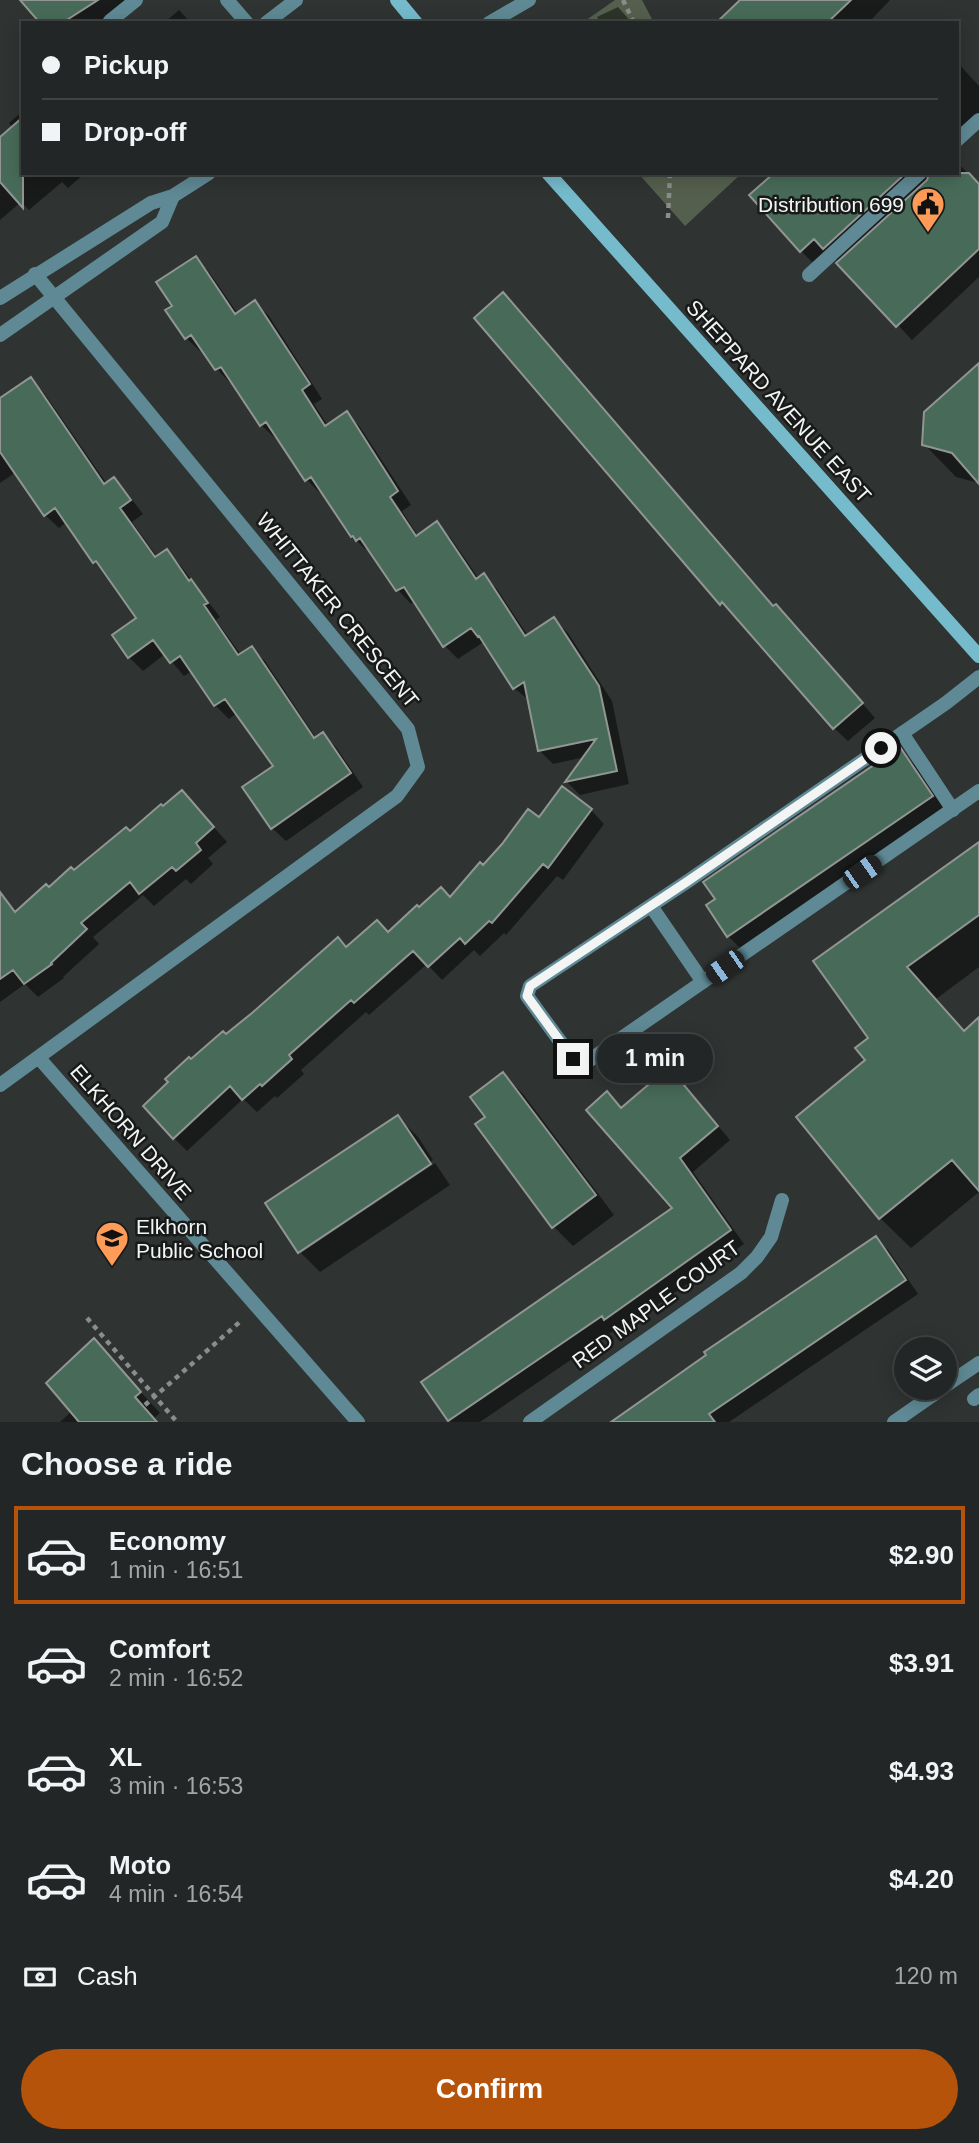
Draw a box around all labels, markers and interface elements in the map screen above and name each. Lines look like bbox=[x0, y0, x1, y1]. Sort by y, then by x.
text: Pickup bbox=[84, 50, 169, 80]
text: Drop-off bbox=[84, 117, 187, 147]
public building icon: Distribution 699 bbox=[909, 185, 947, 234]
place label: Distribution 699 bbox=[758, 193, 904, 216]
street label: SHEPPARD AVENUE EAST bbox=[682, 295, 876, 507]
street label: WHITTAKER CRESCENT bbox=[252, 508, 424, 712]
route start bbox=[865, 732, 897, 764]
car bbox=[839, 851, 886, 893]
car bbox=[702, 946, 749, 988]
callout: 1 min bbox=[598, 1034, 713, 1084]
route end bbox=[557, 1043, 589, 1075]
text: 1 min bbox=[625, 1045, 685, 1071]
street label: ELKHORN DRIVE bbox=[66, 1060, 196, 1204]
place label: Elkhorn Public School bbox=[136, 1215, 263, 1262]
school or university icon: Elkhorn Public School bbox=[93, 1219, 131, 1268]
street label: RED MAPLE COURT bbox=[568, 1235, 744, 1373]
map controls bbox=[894, 1337, 957, 1400]
button: layers bbox=[894, 1337, 957, 1400]
text: Choose a ride bbox=[21, 1446, 233, 1482]
icon: car bbox=[25, 1524, 88, 1587]
text: Economy bbox=[109, 1526, 226, 1556]
text: $2.90 bbox=[889, 1540, 954, 1570]
text: 1 min · 16:51 bbox=[109, 1557, 243, 1583]
icon: car bbox=[25, 1632, 88, 1695]
text: Comfort bbox=[109, 1634, 210, 1664]
text: $3.91 bbox=[889, 1648, 954, 1678]
text: 2 min · 16:52 bbox=[109, 1665, 243, 1691]
icon: car bbox=[25, 1740, 88, 1803]
text: XL bbox=[109, 1742, 142, 1772]
text: $4.93 bbox=[889, 1756, 954, 1786]
text: 3 min · 16:53 bbox=[109, 1773, 243, 1799]
icon: car bbox=[25, 1848, 88, 1911]
text: Moto bbox=[109, 1850, 171, 1880]
text: $4.20 bbox=[889, 1864, 954, 1894]
text: 4 min · 16:54 bbox=[109, 1881, 243, 1907]
icon: cash bbox=[21, 1958, 59, 1996]
text: Cash bbox=[77, 1961, 138, 1991]
text: 120 m bbox=[894, 1963, 958, 1989]
button: Confirm bbox=[21, 2049, 958, 2129]

